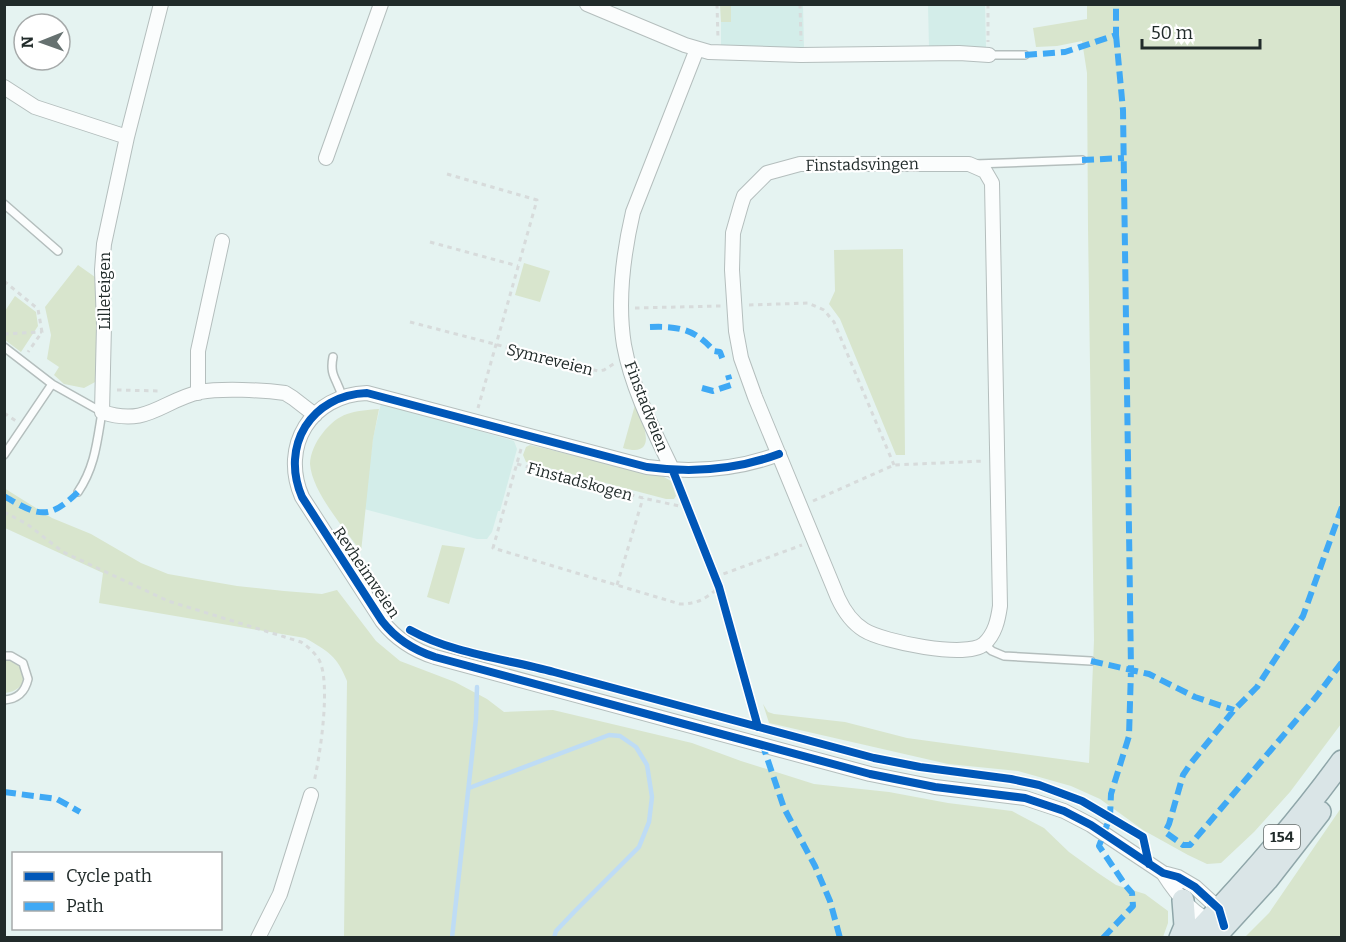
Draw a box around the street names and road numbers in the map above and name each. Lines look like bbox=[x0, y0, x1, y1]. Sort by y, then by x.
street label: Finstadsvingen bbox=[805, 154, 919, 175]
street label: Lilleteigen bbox=[95, 252, 114, 330]
street label: Symreveien bbox=[505, 340, 595, 379]
street label: Finstadveien bbox=[621, 358, 672, 454]
street label: Finstadskogen bbox=[525, 458, 635, 505]
street label: Revheimveien bbox=[329, 523, 404, 621]
road number: 154 bbox=[1264, 825, 1300, 849]

